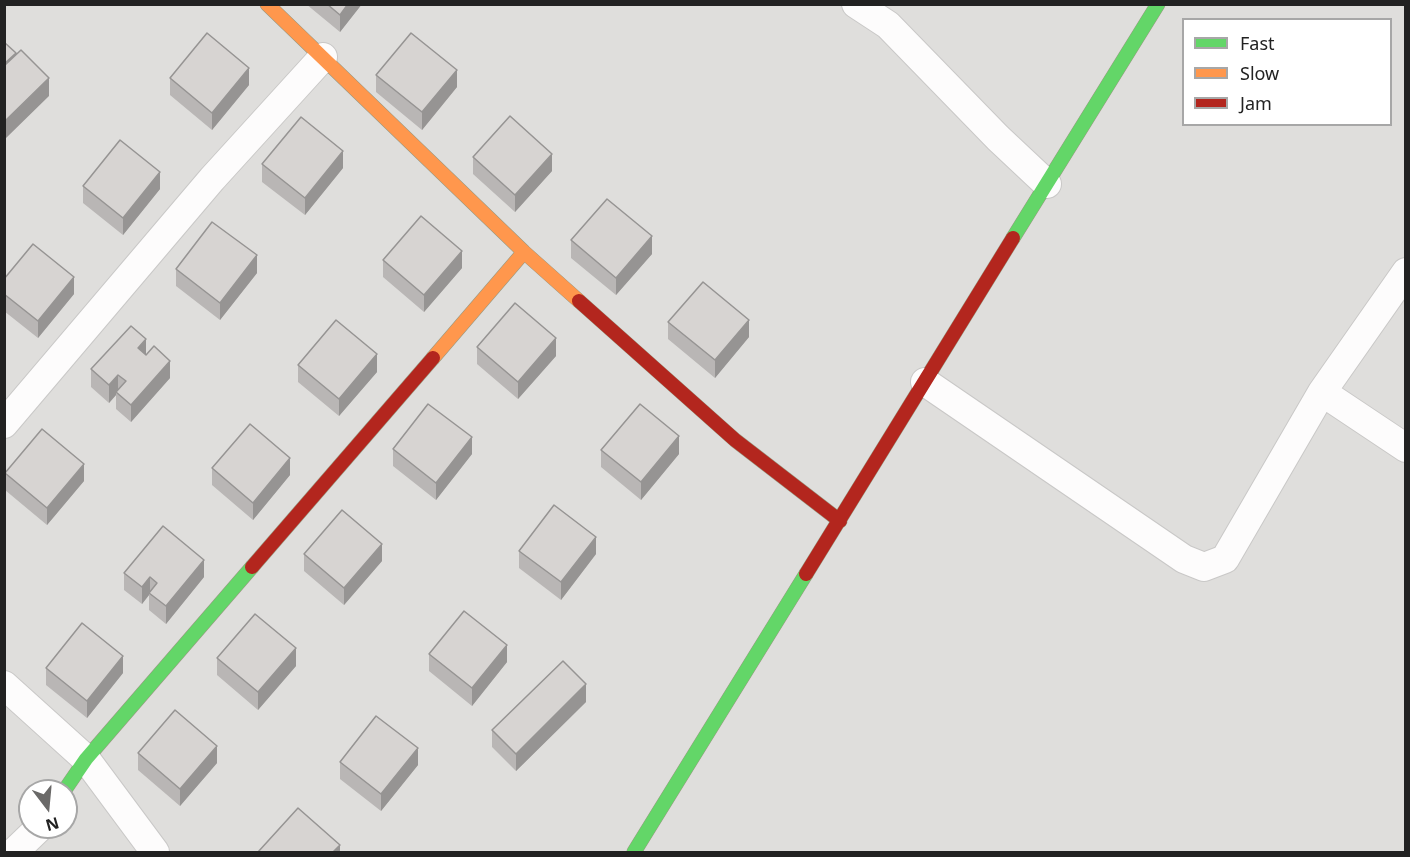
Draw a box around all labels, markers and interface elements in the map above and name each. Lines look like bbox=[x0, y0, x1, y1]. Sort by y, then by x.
legend bbox=[1182, 18, 1392, 126]
text: Fast bbox=[1240, 31, 1275, 55]
text: Slow bbox=[1240, 61, 1279, 85]
text: Jam bbox=[1240, 91, 1272, 115]
north arrow bbox=[18, 779, 78, 839]
text: N bbox=[43, 812, 62, 837]

